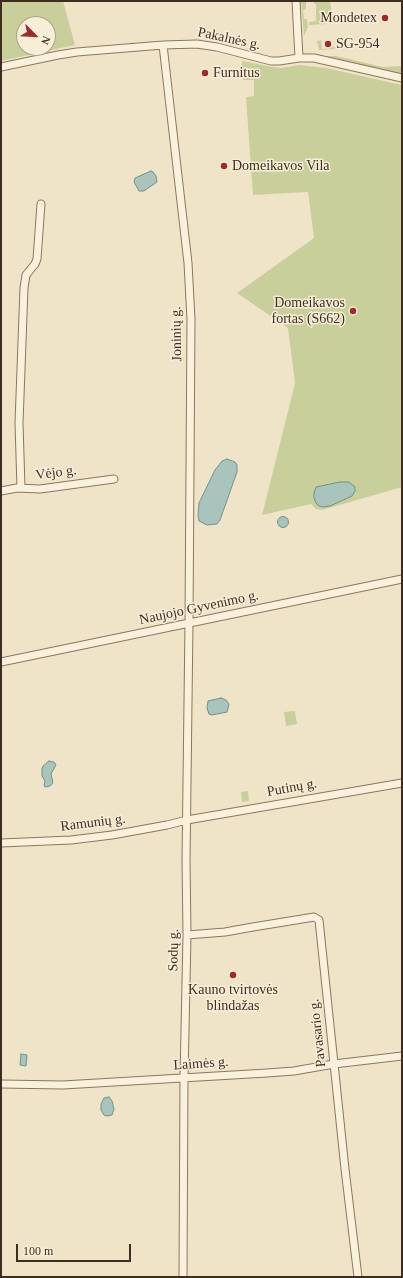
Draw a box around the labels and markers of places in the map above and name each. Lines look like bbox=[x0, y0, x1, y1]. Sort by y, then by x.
place label: Mondetex bbox=[320, 10, 377, 26]
marker: Mondetex bbox=[380, 13, 390, 23]
place label: SG-954 bbox=[336, 36, 380, 52]
marker: SG-954 bbox=[323, 39, 333, 49]
place label: Furnitus bbox=[213, 65, 260, 81]
marker: Furnitus bbox=[200, 68, 210, 78]
place label: Domeikavos Vila bbox=[232, 158, 330, 174]
marker: Domeikavos Vila bbox=[219, 161, 229, 171]
place label: Domeikavos fortas (S662) bbox=[272, 295, 345, 328]
marker: Domeikavos fortas (S662) bbox=[348, 306, 358, 316]
marker: Kauno tvirtovės blindažas bbox=[228, 970, 238, 980]
place label: Kauno tvirtovės blindažas bbox=[188, 982, 278, 1014]

